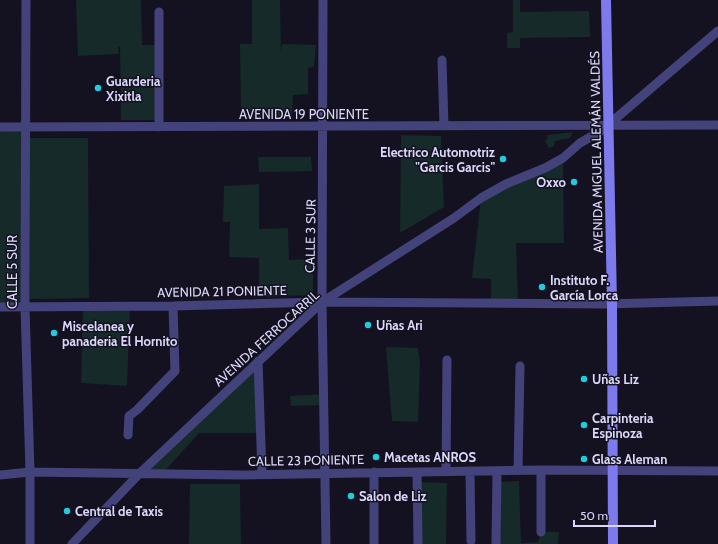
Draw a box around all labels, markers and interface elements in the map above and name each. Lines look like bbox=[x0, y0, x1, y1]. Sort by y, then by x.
street label: AVENIDA MIGUEL ALEMÁN VALDÉS bbox=[585, 50, 606, 253]
place label: Guarderia Xixitla bbox=[105, 73, 161, 104]
marker: Guarderia Xixitla bbox=[93, 83, 103, 93]
street label: AVENIDA 19 PONIENTE bbox=[239, 106, 369, 122]
place label: Electrico Automotriz "Garcis Garcis" bbox=[380, 144, 495, 175]
marker: Electrico Automotriz "Garcis Garcis" bbox=[498, 154, 508, 164]
place label: Oxxo bbox=[536, 174, 567, 190]
marker: Oxxo bbox=[569, 177, 579, 187]
street label: CALLE 3 SUR bbox=[301, 199, 319, 273]
street label: CALLE 5 SUR bbox=[4, 235, 20, 309]
place label: Instituto F. García Lorca bbox=[550, 272, 619, 303]
street label: AVENIDA 21 PONIENTE bbox=[157, 282, 287, 300]
marker: Instituto F. García Lorca bbox=[537, 282, 547, 292]
street label: AVENIDA FERROCARRIL bbox=[210, 286, 322, 390]
place label: Uñas Ari bbox=[376, 317, 423, 333]
place label: Miscelanea y panaderia El Hornito bbox=[62, 318, 178, 349]
marker: Uñas Ari bbox=[363, 320, 373, 330]
marker: Miscelanea y panaderia El Hornito bbox=[49, 328, 59, 338]
place label: Uñas Liz bbox=[592, 371, 639, 387]
marker: Uñas Liz bbox=[579, 374, 589, 384]
place label: Carpinteria Espinoza bbox=[592, 410, 654, 441]
marker: Carpinteria Espinoza bbox=[579, 420, 589, 430]
place label: Macetas ANROS bbox=[384, 449, 476, 465]
street label: CALLE 23 PONIENTE bbox=[248, 451, 364, 469]
place label: Glass Aleman bbox=[592, 451, 667, 467]
marker: Macetas ANROS bbox=[371, 452, 381, 462]
marker: Glass Aleman bbox=[579, 454, 589, 464]
place label: Salon de Liz bbox=[359, 488, 427, 504]
marker: Salon de Liz bbox=[346, 491, 356, 501]
scale bar bbox=[574, 502, 655, 528]
place label: Central de Taxis bbox=[75, 503, 164, 519]
marker: Central de Taxis bbox=[62, 506, 72, 516]
text: 50 m bbox=[580, 508, 608, 523]

